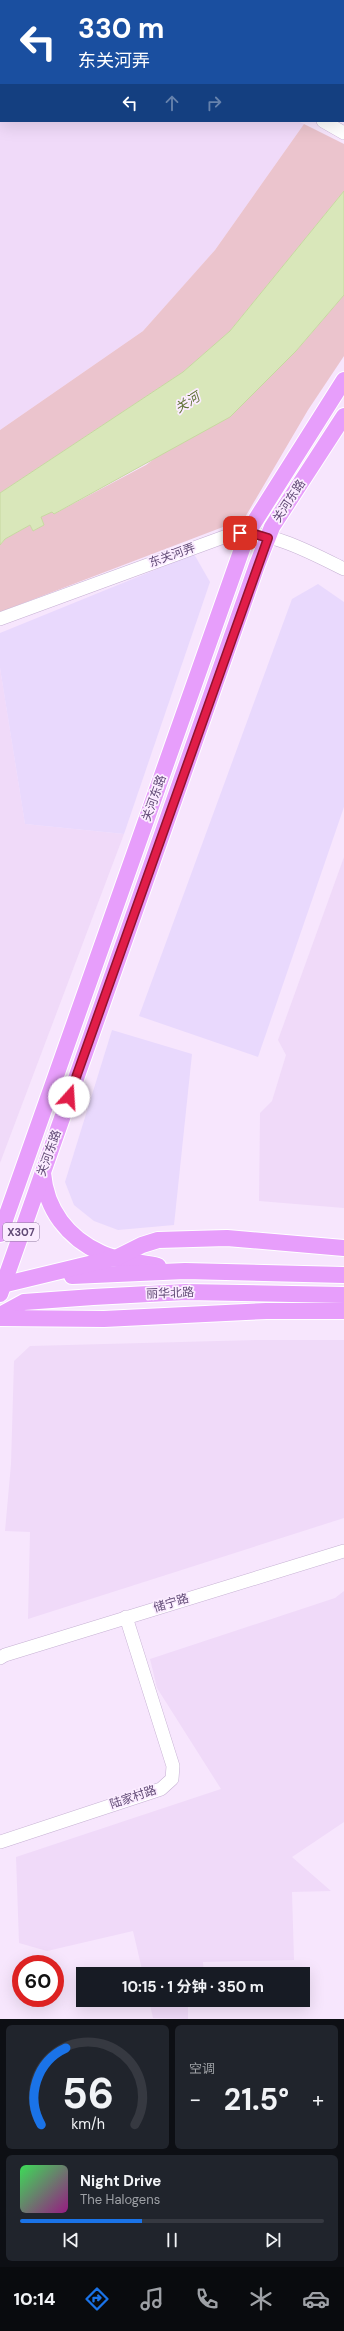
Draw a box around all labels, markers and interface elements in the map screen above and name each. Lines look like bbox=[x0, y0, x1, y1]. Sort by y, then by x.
text: 330 m bbox=[78, 10, 164, 47]
icon: left bbox=[12, 16, 64, 68]
text: 东关河弄 bbox=[78, 49, 150, 73]
icon: left bbox=[119, 92, 141, 114]
icon: ahead bbox=[161, 92, 183, 114]
icon: right bbox=[203, 92, 225, 114]
water label: 关河 bbox=[172, 387, 205, 417]
street label: 关河东路 bbox=[269, 477, 309, 525]
pin bbox=[223, 516, 257, 550]
icon: arrive bbox=[229, 522, 251, 544]
street label: 东关河弄 bbox=[147, 539, 197, 571]
street label: 关河东路 bbox=[138, 773, 170, 823]
position arrow bbox=[48, 1076, 90, 1118]
street label: 关河东路 bbox=[33, 1128, 65, 1178]
road number: X307 bbox=[3, 1223, 39, 1241]
street label: 丽华北路 bbox=[146, 1284, 194, 1302]
street label: 储宁路 bbox=[151, 1590, 191, 1616]
street label: 陆家村路 bbox=[108, 1782, 158, 1812]
speed limit sign: 60 bbox=[12, 1955, 64, 2007]
text: 10:15 · 1 分钟 · 350 m bbox=[122, 1977, 264, 1997]
text: 空调 bbox=[189, 2060, 215, 2077]
text: 56 bbox=[61, 2067, 114, 2121]
text: 21.5° bbox=[224, 2080, 289, 2119]
text: − bbox=[189, 2085, 201, 2114]
text: + bbox=[312, 2085, 324, 2114]
text: km/h bbox=[71, 2115, 104, 2133]
text: Night Drive bbox=[80, 2171, 161, 2191]
text: The Halogens bbox=[80, 2191, 160, 2208]
icon: previous bbox=[60, 2229, 82, 2251]
icon: pause bbox=[161, 2229, 183, 2251]
icon: next bbox=[262, 2229, 284, 2251]
icon: directions bbox=[83, 2285, 111, 2313]
icon: music bbox=[138, 2285, 166, 2313]
icon: phone bbox=[193, 2285, 221, 2313]
icon: climate bbox=[247, 2285, 275, 2313]
icon: car bbox=[302, 2285, 330, 2313]
text: 10:14 bbox=[13, 2287, 56, 2311]

